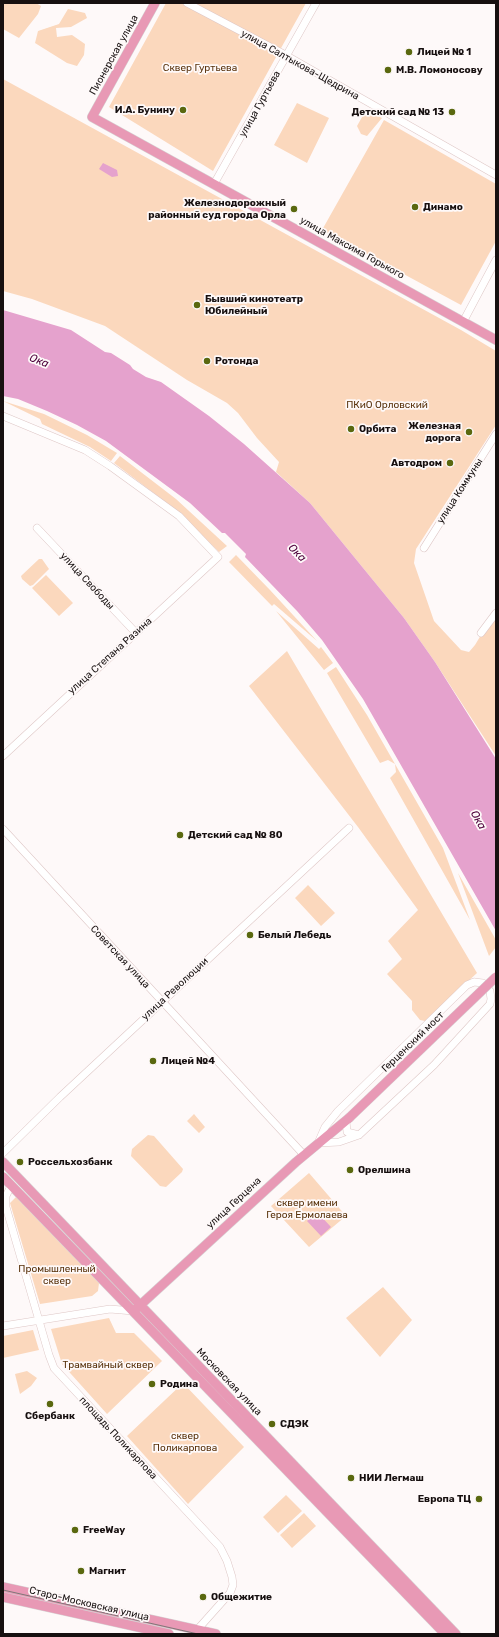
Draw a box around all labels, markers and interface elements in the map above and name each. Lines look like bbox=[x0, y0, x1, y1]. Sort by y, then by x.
street label: Пионерская улица bbox=[87, 13, 141, 97]
street label: улица Салтыкова-Щедрина bbox=[239, 27, 361, 103]
place label: Лицей № 1 bbox=[417, 46, 471, 58]
marker: Лицей № 1 bbox=[404, 47, 414, 57]
park label: Сквер Гуртьева bbox=[163, 62, 237, 74]
place label: М.В. Ломоносову bbox=[396, 64, 483, 76]
marker: М.В. Ломоносову bbox=[383, 65, 393, 75]
street label: улица Гуртьева bbox=[237, 69, 283, 139]
place label: И.А. Бунину bbox=[115, 104, 175, 116]
marker: И.А. Бунину bbox=[178, 105, 188, 115]
place label: Детский сад № 13 bbox=[352, 106, 444, 118]
marker: Детский сад № 13 bbox=[447, 107, 457, 117]
place label: Железнодорожный районный суд города Орла bbox=[148, 197, 286, 220]
place label: Динамо bbox=[423, 201, 463, 213]
marker: Динамо bbox=[410, 202, 420, 212]
marker: Железнодорожный районный суд города Орла bbox=[289, 204, 299, 214]
street label: улица Максима Горького bbox=[298, 214, 406, 282]
place label: Бывший кинотеатр Юбилейный bbox=[205, 293, 303, 316]
marker: Бывший кинотеатр Юбилейный bbox=[192, 300, 202, 310]
water label: Ока bbox=[27, 351, 51, 371]
place label: Ротонда bbox=[215, 355, 258, 367]
marker: Ротонда bbox=[202, 356, 212, 366]
park label: ПКиО Орловский bbox=[346, 399, 428, 411]
place label: Железная дорога bbox=[408, 420, 461, 444]
place label: Орбита bbox=[359, 423, 396, 435]
marker: Орбита bbox=[346, 424, 356, 434]
marker: Железная дорога bbox=[464, 427, 474, 437]
street label: улица Коммуны bbox=[434, 456, 486, 526]
place label: Автодром bbox=[391, 457, 442, 469]
marker: Автодром bbox=[445, 458, 455, 468]
water label: Ока bbox=[285, 541, 309, 565]
street label: улица Свободы bbox=[57, 550, 117, 612]
street label: улица Степана Разина bbox=[66, 615, 154, 697]
water label: Ока bbox=[467, 808, 489, 832]
place label: Детский сад № 80 bbox=[188, 829, 282, 841]
marker: Детский сад № 80 bbox=[175, 830, 185, 840]
street label: Советская улица bbox=[88, 923, 152, 991]
place label: Белый Лебедь bbox=[258, 929, 331, 941]
marker: Белый Лебедь bbox=[245, 930, 255, 940]
street label: улица Революции bbox=[139, 955, 211, 1023]
street label: Герценский мост bbox=[379, 1009, 447, 1075]
place label: Лицей №4 bbox=[161, 1055, 215, 1067]
marker: Лицей №4 bbox=[148, 1056, 158, 1066]
place label: Россельхозбанк bbox=[28, 1156, 112, 1168]
marker: Россельхозбанк bbox=[15, 1157, 25, 1167]
place label: Орелшина bbox=[358, 1164, 411, 1176]
marker: Орелшина bbox=[345, 1165, 355, 1175]
street label: улица Герцена bbox=[204, 1175, 264, 1231]
park label: сквер имени Героя Ермолаева bbox=[266, 1197, 348, 1220]
park label: Промышленный сквер bbox=[18, 1263, 96, 1286]
street label: Московская улица bbox=[194, 1346, 264, 1418]
park label: Трамвайный сквер bbox=[62, 1359, 154, 1371]
place label: Родина bbox=[160, 1378, 198, 1390]
marker: Родина bbox=[147, 1379, 157, 1389]
street label: площадь Поликарпова bbox=[76, 1394, 160, 1482]
marker: Сбербанк bbox=[45, 1399, 55, 1409]
place label: Сбербанк bbox=[25, 1410, 75, 1422]
place label: СДЭК bbox=[280, 1418, 309, 1430]
marker: СДЭК bbox=[267, 1419, 277, 1429]
park label: сквер Поликарпова bbox=[153, 1430, 217, 1454]
place label: НИИ Легмаш bbox=[359, 1472, 424, 1484]
marker: НИИ Легмаш bbox=[346, 1473, 356, 1483]
place label: Европа ТЦ bbox=[418, 1493, 471, 1505]
marker: Европа ТЦ bbox=[474, 1494, 484, 1504]
place label: FreeWay bbox=[83, 1524, 125, 1536]
marker: FreeWay bbox=[70, 1525, 80, 1535]
place label: Магнит bbox=[89, 1565, 126, 1577]
marker: Магнит bbox=[76, 1566, 86, 1576]
street label: Старо-Московская улица bbox=[28, 1584, 150, 1624]
place label: Общежитие bbox=[211, 1591, 272, 1603]
marker: Общежитие bbox=[198, 1592, 208, 1602]

